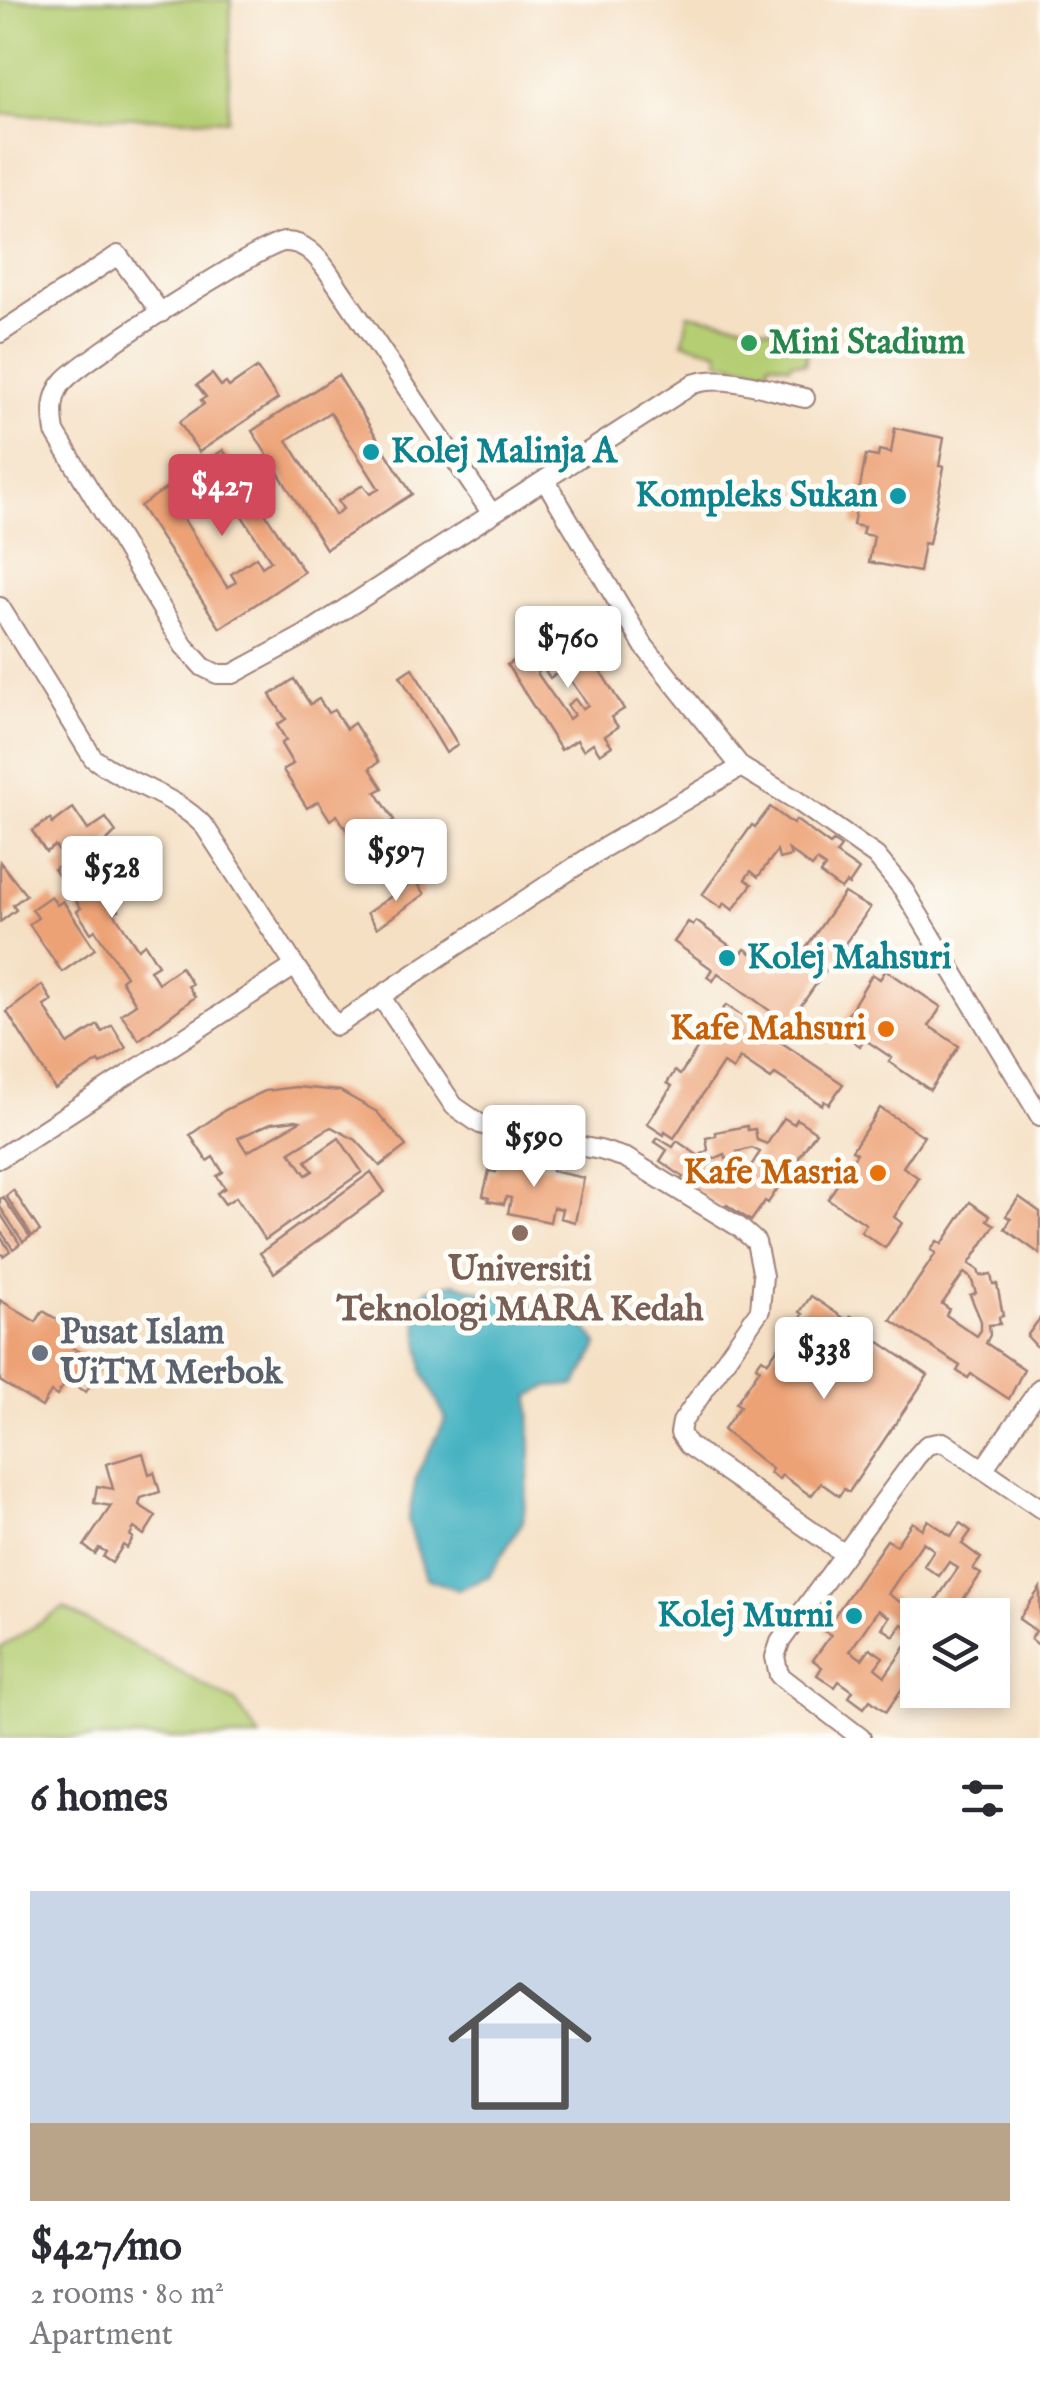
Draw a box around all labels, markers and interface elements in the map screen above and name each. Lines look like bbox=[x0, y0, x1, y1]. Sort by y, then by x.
place label: Mini Stadium bbox=[769, 321, 965, 366]
marker: Mini Stadium bbox=[738, 332, 760, 354]
place label: Kolej Malinja A bbox=[391, 430, 618, 475]
marker: Kolej Malinja A bbox=[360, 441, 382, 463]
pin: $427 bbox=[163, 454, 281, 539]
text: $427 bbox=[190, 466, 254, 507]
place label: Kompleks Sukan bbox=[635, 474, 878, 519]
marker: Kompleks Sukan bbox=[887, 485, 909, 507]
pin: $760 bbox=[509, 606, 627, 691]
text: $760 bbox=[537, 618, 599, 659]
pin: $597 bbox=[337, 819, 455, 904]
text: $597 bbox=[367, 831, 425, 872]
pin: $528 bbox=[53, 836, 171, 921]
text: $528 bbox=[84, 848, 140, 889]
place label: Kolej Mahsuri bbox=[747, 936, 952, 981]
marker: Kolej Mahsuri bbox=[716, 947, 738, 969]
place label: Kafe Mahsuri bbox=[670, 1007, 866, 1052]
marker: Kafe Mahsuri bbox=[875, 1018, 897, 1040]
pin: $590 bbox=[475, 1105, 593, 1190]
text: $590 bbox=[505, 1117, 564, 1158]
place label: Kafe Masria bbox=[684, 1151, 859, 1196]
marker: Kafe Masria bbox=[867, 1162, 889, 1184]
marker: Universiti Teknologi MARA Kedah bbox=[509, 1222, 531, 1244]
place label: Universiti Teknologi MARA Kedah bbox=[336, 1248, 704, 1333]
place label: Pusat Islam UiTM Merbok bbox=[60, 1311, 284, 1396]
pin: $338 bbox=[765, 1317, 883, 1402]
text: $338 bbox=[797, 1329, 851, 1370]
marker: Pusat Islam UiTM Merbok bbox=[29, 1342, 51, 1364]
place label: Kolej Murni bbox=[657, 1594, 834, 1639]
map controls bbox=[900, 1598, 1010, 1708]
button: layers bbox=[900, 1598, 1010, 1708]
marker: Kolej Murni bbox=[843, 1605, 865, 1627]
icon: filters bbox=[955, 1771, 1010, 1826]
text: 6 homes bbox=[30, 1772, 168, 1825]
icon: home bbox=[430, 1956, 610, 2136]
text: $427/mo bbox=[30, 2221, 182, 2274]
text: 2 rooms · 80 m² bbox=[30, 2274, 224, 2315]
text: Apartment bbox=[30, 2315, 173, 2356]

